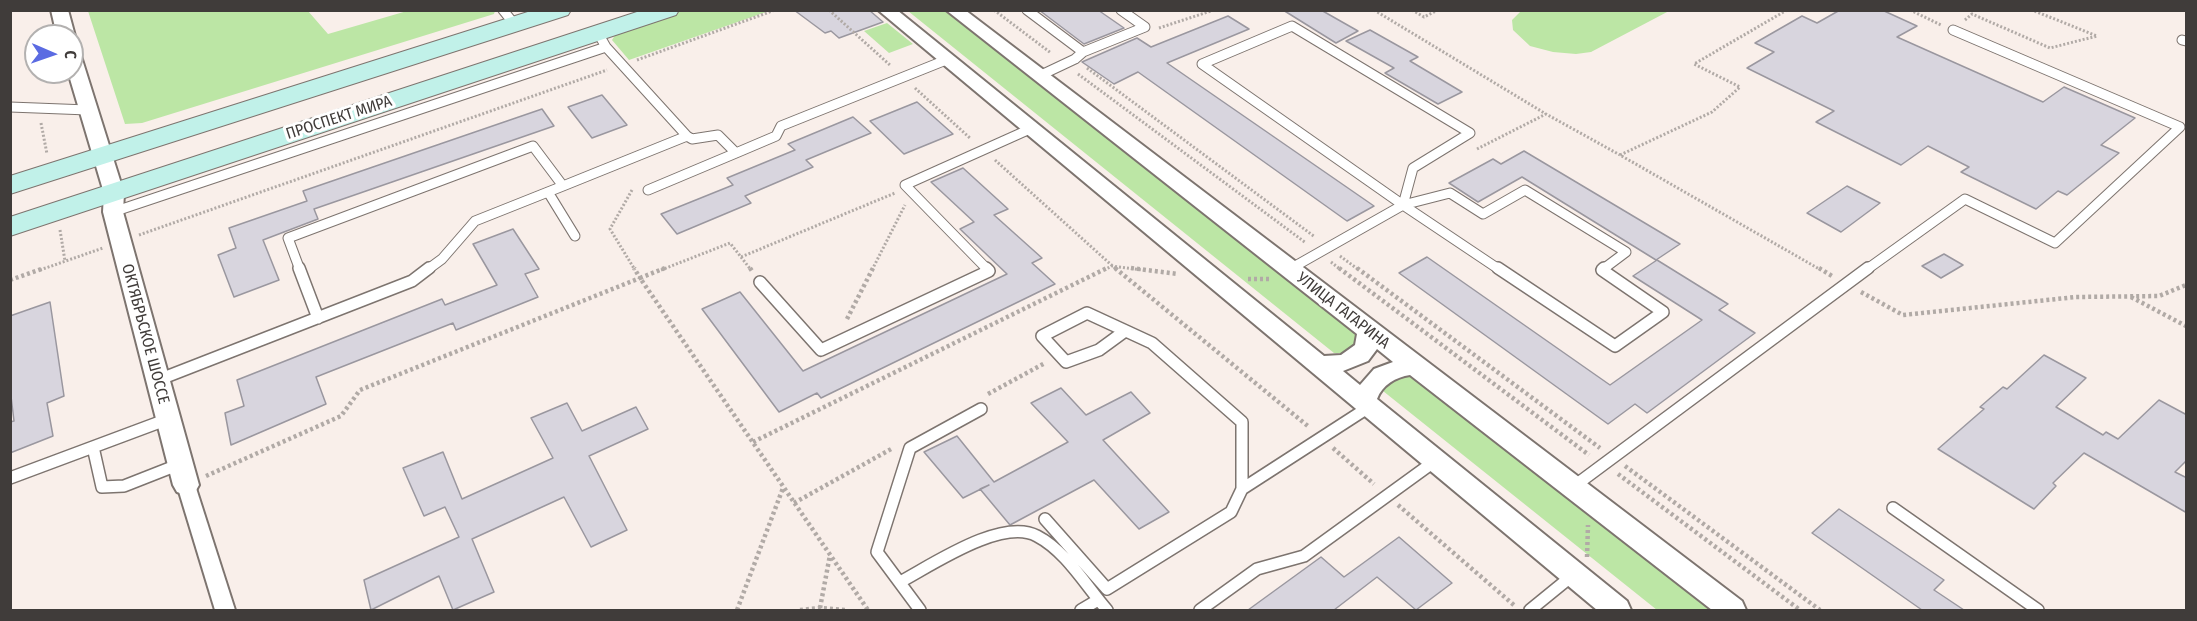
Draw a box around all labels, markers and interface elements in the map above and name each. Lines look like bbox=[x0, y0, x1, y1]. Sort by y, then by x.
north arrow bbox=[24, 24, 84, 84]
text: С bbox=[61, 50, 80, 59]
street label: ПРОСПЕКТ МИРА bbox=[284, 92, 394, 144]
street label: ОКТЯБРЬСКОЕ ШОССЕ bbox=[117, 262, 173, 406]
street label: УЛИЦА ГАГАРИНА bbox=[1293, 269, 1393, 353]

